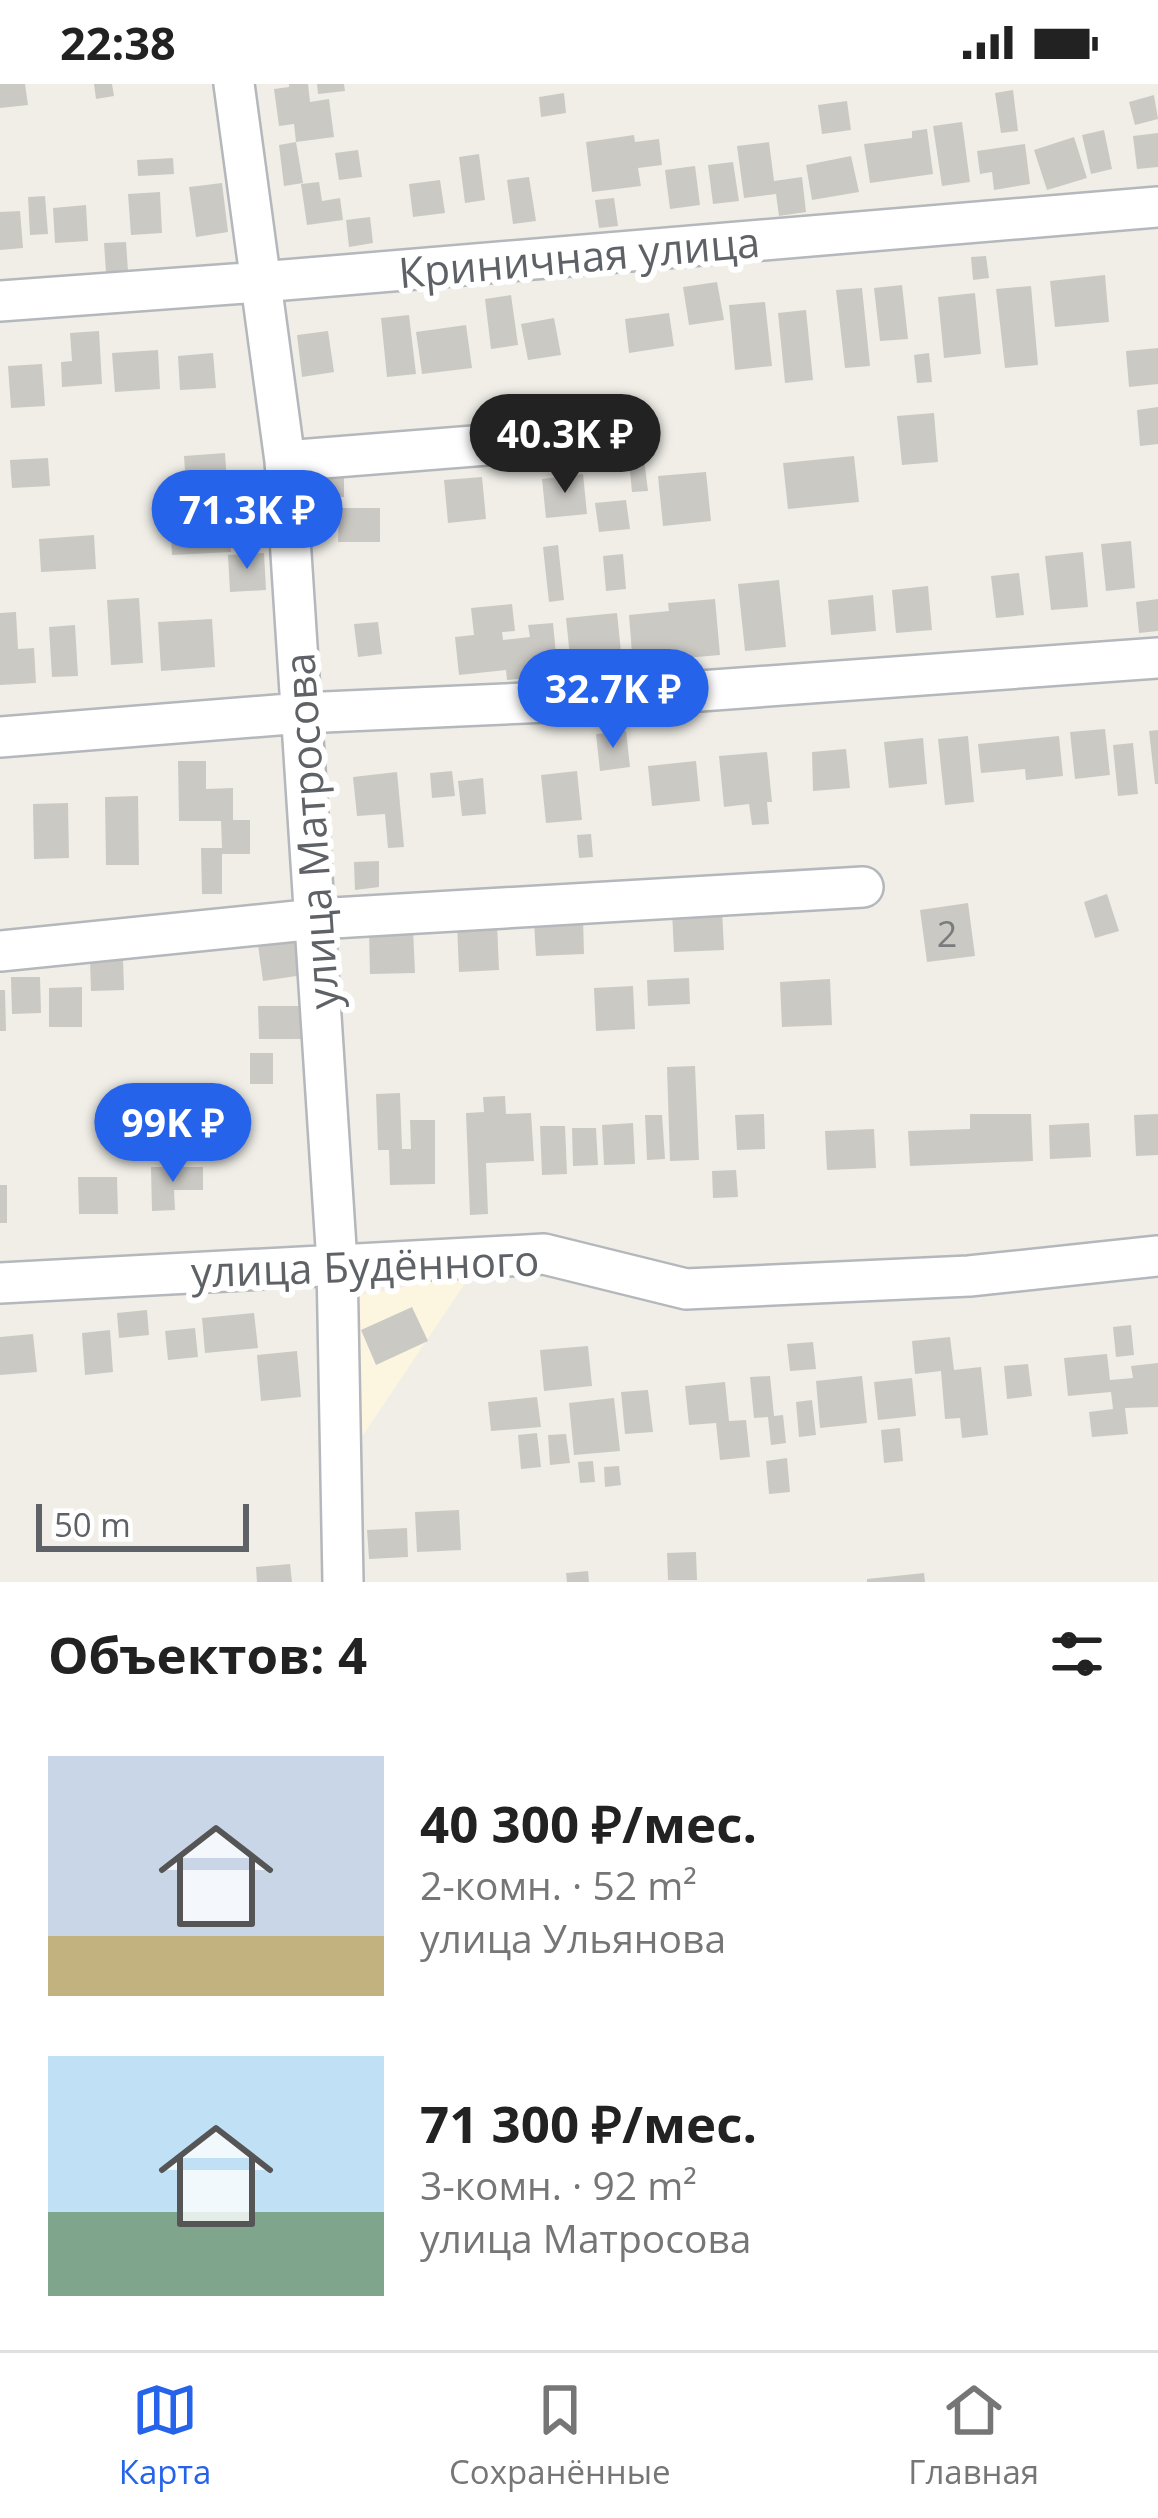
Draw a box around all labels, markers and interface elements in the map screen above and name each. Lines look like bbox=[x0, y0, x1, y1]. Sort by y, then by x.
text: 22:38 bbox=[60, 12, 176, 73]
street label: Криничная улица bbox=[396, 212, 762, 300]
pin: 40.3K ₽ bbox=[454, 394, 676, 496]
text: 40.3K ₽ bbox=[497, 406, 633, 459]
pin: 71.3K ₽ bbox=[136, 470, 358, 572]
text: 71.3K ₽ bbox=[179, 482, 315, 535]
pin: 32.7K ₽ bbox=[502, 649, 724, 751]
street label: улица Матросова bbox=[269, 651, 351, 1011]
text: 32.7K ₽ bbox=[545, 661, 681, 714]
house number: 2 bbox=[937, 909, 957, 958]
pin: 99K ₽ bbox=[89, 1083, 257, 1185]
text: 99K ₽ bbox=[121, 1095, 225, 1148]
street label: улица Будённого bbox=[190, 1230, 540, 1300]
scale bar bbox=[36, 1498, 249, 1551]
text: 50 m bbox=[54, 1502, 131, 1547]
text: Объектов: 4 bbox=[48, 1619, 367, 1689]
icon: filters bbox=[1044, 1621, 1110, 1687]
text: 40 300 ₽/мес. bbox=[420, 1788, 757, 1858]
icon: home bbox=[144, 1804, 288, 1948]
text: 2-комн. · 52 m² bbox=[420, 1858, 697, 1911]
text: улица Ульянова bbox=[420, 1911, 726, 1964]
text: 71 300 ₽/мес. bbox=[420, 2088, 757, 2158]
icon: home bbox=[144, 2104, 288, 2248]
text: 3-комн. · 92 m² bbox=[420, 2158, 697, 2211]
text: улица Матросова bbox=[420, 2211, 752, 2264]
tab: Карта bbox=[119, 2377, 211, 2494]
tab: Сохранённые bbox=[449, 2377, 671, 2494]
tab: Главная bbox=[908, 2377, 1039, 2494]

